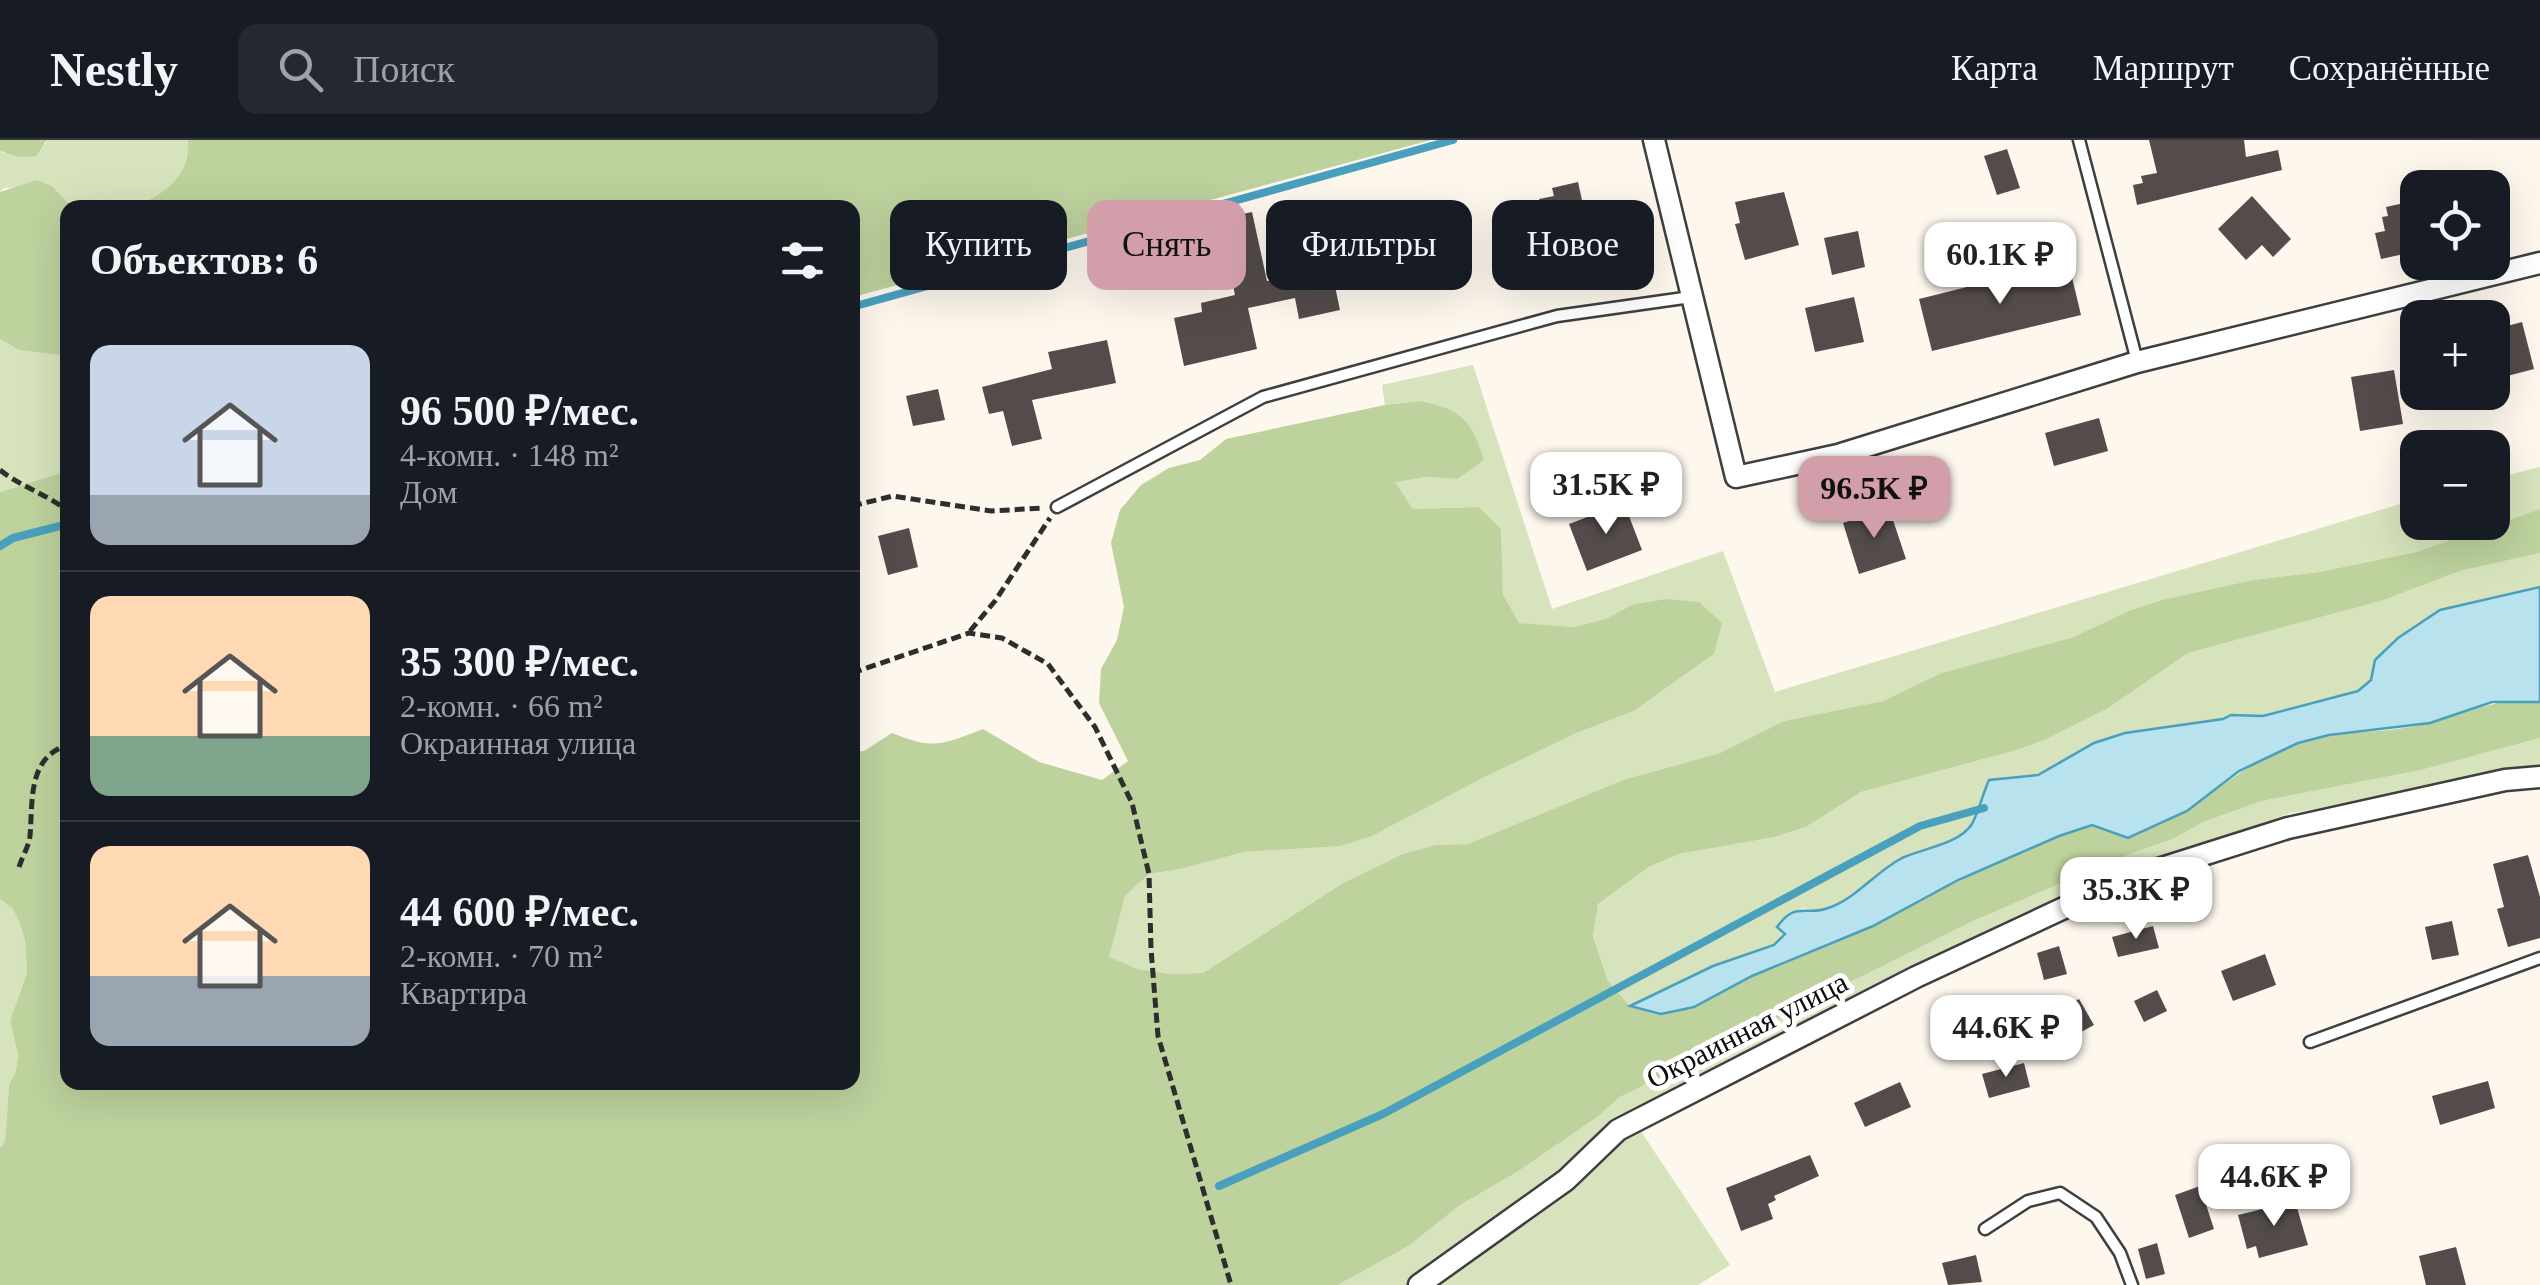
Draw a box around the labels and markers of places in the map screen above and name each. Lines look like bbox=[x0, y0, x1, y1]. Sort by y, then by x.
pin: 60.1K ₽ bbox=[1908, 222, 2092, 307]
pin: 31.5K ₽ bbox=[1514, 452, 1698, 537]
pin: 96.5K ₽ bbox=[1782, 456, 1966, 541]
pin: 35.3K ₽ bbox=[2044, 857, 2228, 942]
pin: 44.6K ₽ bbox=[1914, 995, 2098, 1080]
pin: 44.6K ₽ bbox=[2182, 1144, 2366, 1229]

